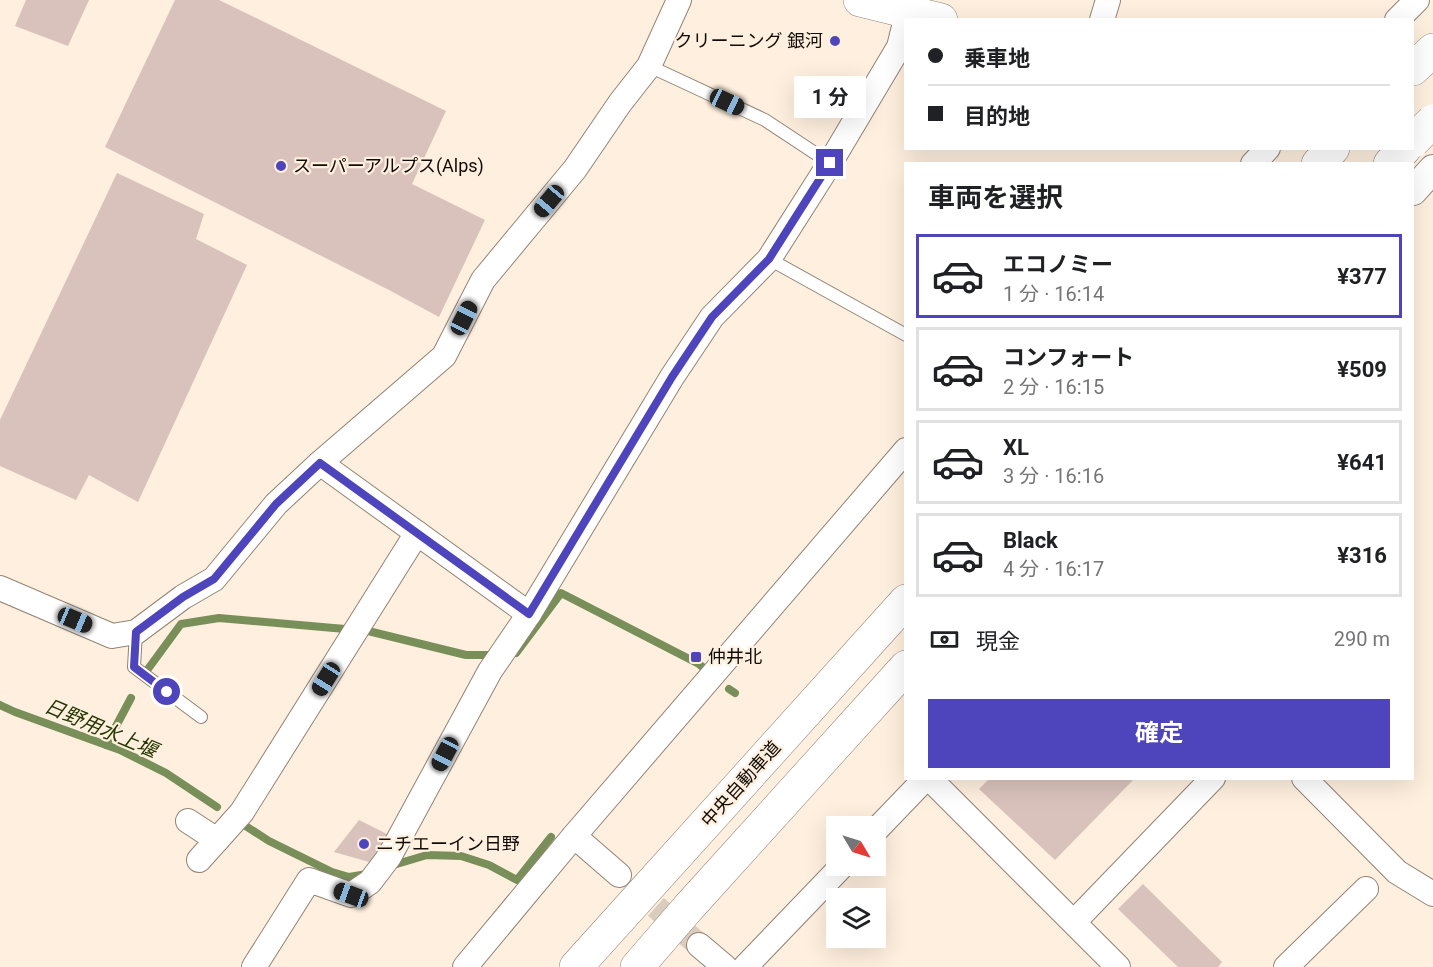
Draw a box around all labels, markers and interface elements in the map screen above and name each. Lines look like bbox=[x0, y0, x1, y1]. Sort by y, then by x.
place label: クリーニング 銀河 bbox=[675, 30, 823, 51]
marker: クリーニング 銀河 bbox=[828, 34, 842, 48]
text: 乗車地 bbox=[964, 46, 1030, 71]
callout: 1 分 bbox=[794, 76, 866, 118]
text: 1 分 bbox=[812, 85, 848, 109]
car bbox=[707, 86, 747, 118]
text: 目的地 bbox=[964, 104, 1030, 129]
route end bbox=[816, 149, 843, 176]
place label: スーパーアルプス(Alps) bbox=[293, 155, 484, 177]
marker: スーパーアルプス(Alps) bbox=[274, 159, 288, 173]
car bbox=[531, 181, 567, 221]
text: 車両を選択 bbox=[928, 182, 1063, 214]
icon: car bbox=[931, 249, 985, 303]
text: エコノミー bbox=[1003, 252, 1113, 277]
text: ¥377 bbox=[1337, 264, 1387, 289]
text: 1 分 · 16:14 bbox=[1003, 282, 1104, 306]
car bbox=[448, 298, 480, 338]
icon: car bbox=[931, 342, 985, 396]
text: コンフォート bbox=[1003, 345, 1134, 370]
text: ¥509 bbox=[1337, 357, 1387, 382]
text: 2 分 · 16:15 bbox=[1003, 375, 1104, 399]
icon: car bbox=[931, 435, 985, 489]
text: XL bbox=[1003, 435, 1029, 460]
text: ¥641 bbox=[1337, 450, 1387, 475]
text: 3 分 · 16:16 bbox=[1003, 464, 1104, 488]
icon: car bbox=[931, 528, 985, 582]
text: Black bbox=[1003, 528, 1058, 553]
text: ¥316 bbox=[1337, 543, 1387, 568]
text: 4 分 · 16:17 bbox=[1003, 557, 1104, 581]
car bbox=[55, 605, 95, 635]
icon: cash bbox=[928, 623, 961, 656]
text: 290 m bbox=[1334, 627, 1390, 651]
text: 現金 bbox=[976, 629, 1020, 654]
place label: 仲井北 bbox=[708, 646, 762, 667]
marker: 仲井北 bbox=[689, 650, 703, 664]
car bbox=[309, 659, 343, 699]
route start bbox=[153, 678, 180, 705]
water label: 日野用水上堰 bbox=[41, 694, 165, 764]
button: 確定 bbox=[928, 699, 1390, 768]
car bbox=[429, 734, 461, 774]
street label: 中央自動車道 bbox=[697, 737, 785, 831]
north arrow bbox=[826, 816, 886, 876]
map controls bbox=[826, 816, 886, 948]
place label: ニチエーイン日野 bbox=[376, 833, 520, 854]
marker: ニチエーイン日野 bbox=[357, 837, 371, 851]
car bbox=[331, 880, 371, 910]
button: layers bbox=[826, 888, 886, 948]

